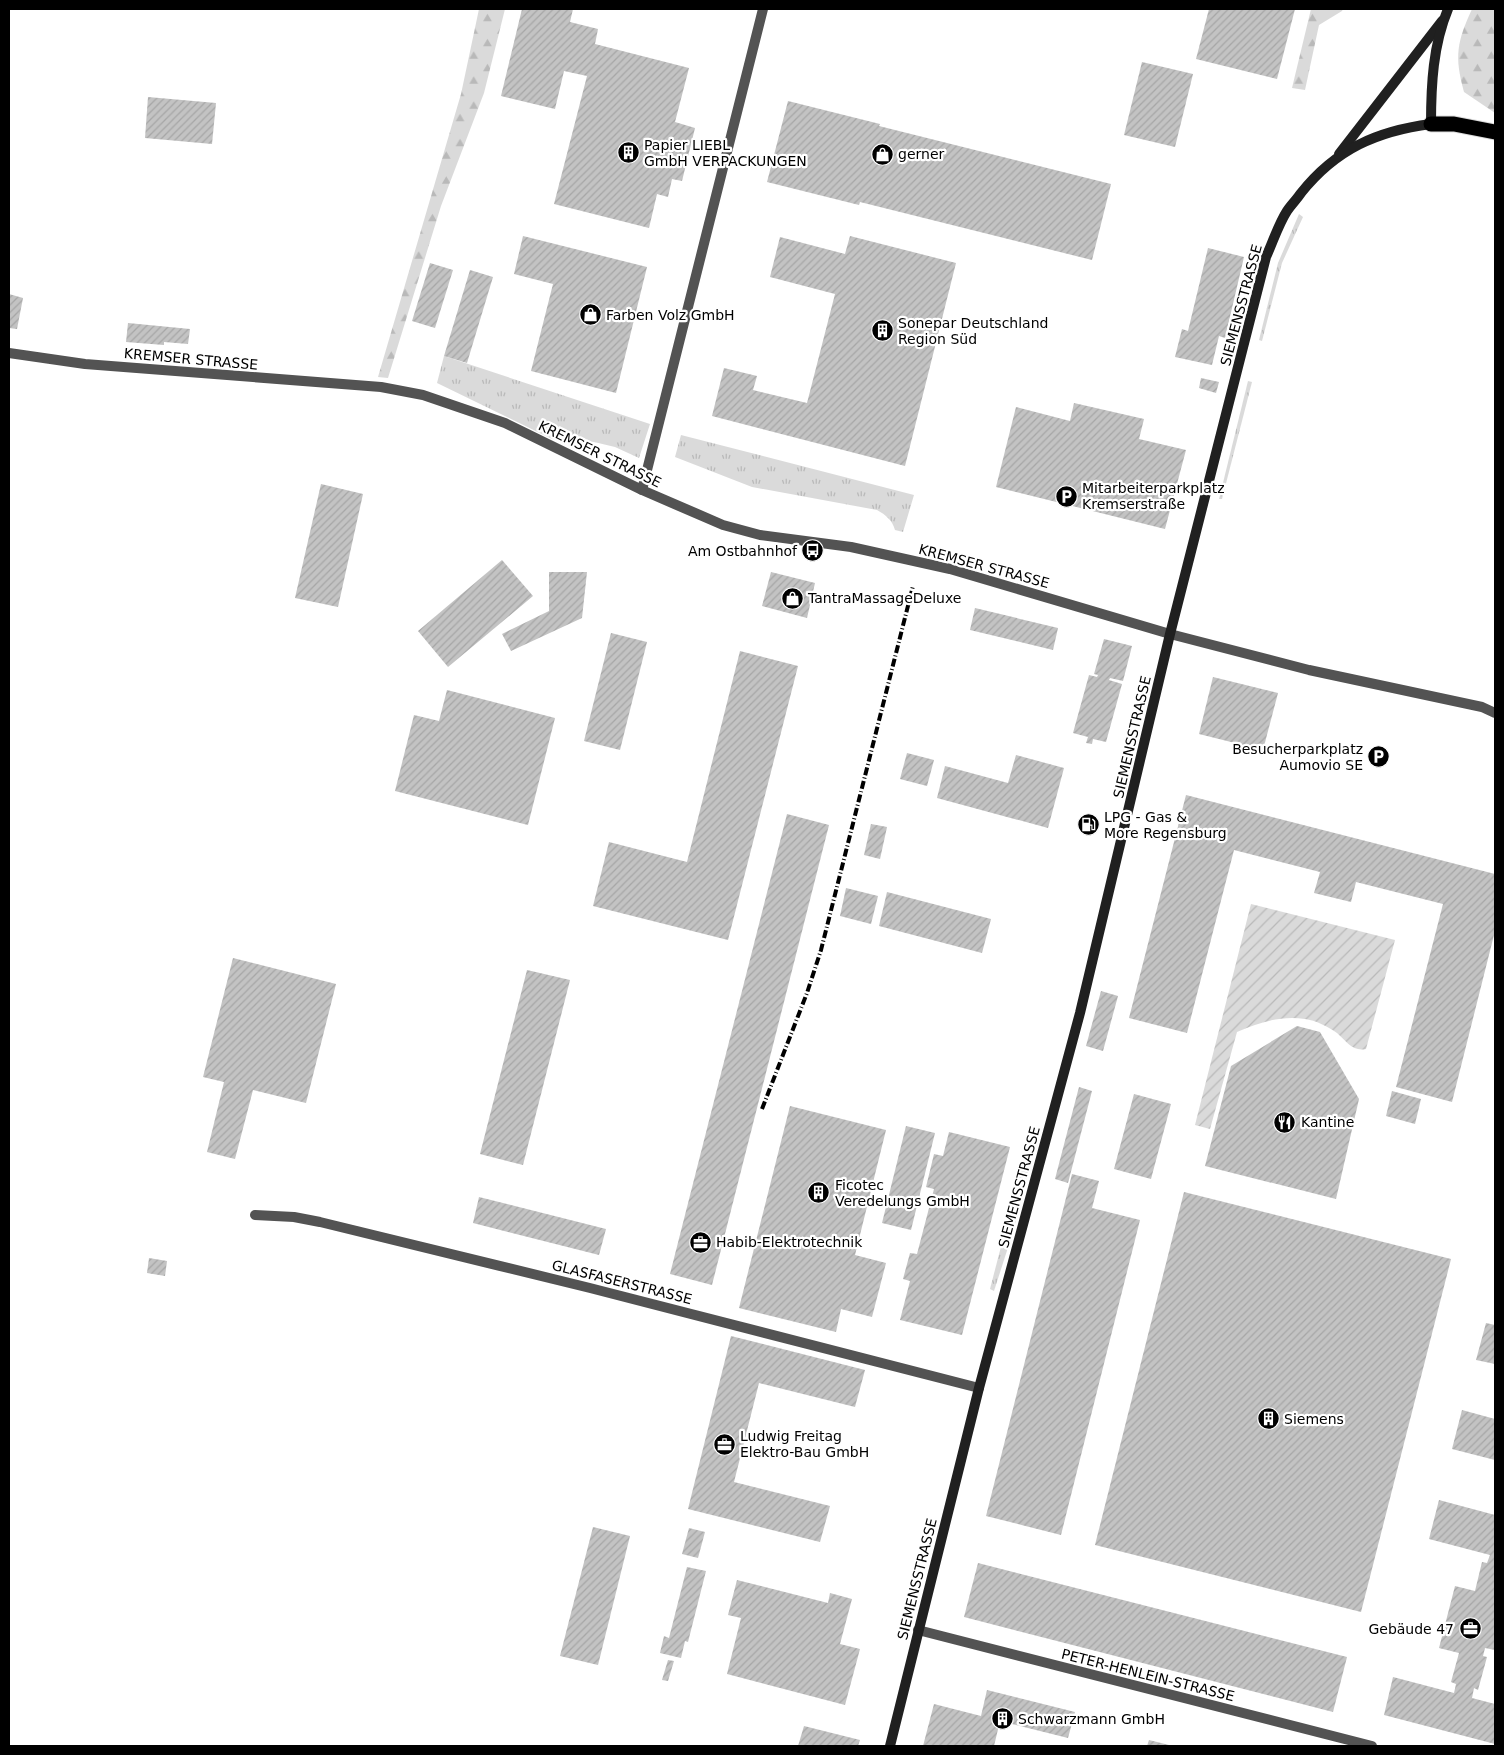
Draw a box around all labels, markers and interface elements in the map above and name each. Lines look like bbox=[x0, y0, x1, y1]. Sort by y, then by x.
place label: Papier LIEBL GmbH VERPACKUNGEN bbox=[644, 137, 807, 169]
building icon: Papier LIEBL GmbH VERPACKUNGEN bbox=[616, 141, 640, 165]
shop icon: gerner bbox=[870, 142, 894, 166]
place label: gerner bbox=[898, 146, 944, 162]
street label: SIEMENSSTRASSE bbox=[1217, 243, 1265, 367]
shop icon: Farben Volz GmbH bbox=[578, 303, 602, 327]
place label: Farben Volz GmbH bbox=[606, 307, 735, 323]
place label: Sonepar Deutschland Region Süd bbox=[898, 315, 1048, 347]
building icon: Sonepar Deutschland Region Süd bbox=[870, 319, 894, 343]
street label: KREMSER STRASSE bbox=[123, 345, 259, 373]
street label: KREMSER STRASSE bbox=[536, 417, 664, 491]
place label: Mitarbeiterparkplatz Kremserstraße bbox=[1082, 480, 1225, 512]
parking icon: Mitarbeiterparkplatz Kremserstraße bbox=[1054, 484, 1078, 508]
bus stop icon: Am Ostbahnhof bbox=[801, 539, 825, 563]
street label: KREMSER STRASSE bbox=[917, 541, 1051, 591]
place label: Am Ostbahnhof bbox=[688, 543, 798, 559]
shop icon: TantraMassageDeluxe bbox=[780, 586, 804, 610]
place label: TantraMassageDeluxe bbox=[807, 590, 961, 606]
street label: SIEMENSSTRASSE bbox=[1110, 674, 1154, 800]
place label: Besucherparkplatz Aumovio SE bbox=[1232, 741, 1363, 773]
parking icon: Besucherparkplatz Aumovio SE bbox=[1367, 745, 1391, 769]
place label: LPG - Gas & More Regensburg bbox=[1104, 809, 1227, 841]
fuel station icon: LPG - Gas & More Regensburg bbox=[1076, 813, 1100, 837]
restaurant icon: Kantine bbox=[1273, 1110, 1297, 1134]
place label: Kantine bbox=[1301, 1114, 1354, 1130]
street label: SIEMENSSTRASSE bbox=[995, 1125, 1043, 1249]
place label: Ficotec Veredelungs GmbH bbox=[835, 1177, 970, 1209]
building icon: Ficotec Veredelungs GmbH bbox=[807, 1181, 831, 1205]
office icon: Habib-Elektrotechnik bbox=[688, 1230, 712, 1254]
place label: Habib-Elektrotechnik bbox=[716, 1234, 863, 1250]
street label: GLASFASERSTRASSE bbox=[550, 1257, 694, 1307]
building icon: Siemens bbox=[1256, 1407, 1280, 1431]
place label: Siemens bbox=[1284, 1411, 1344, 1427]
place label: Ludwig Freitag Elektro-Bau GmbH bbox=[740, 1428, 869, 1460]
office icon: Ludwig Freitag Elektro-Bau GmbH bbox=[712, 1432, 736, 1456]
street label: SIEMENSSTRASSE bbox=[894, 1516, 940, 1642]
office icon: Gebäude 47 bbox=[1458, 1617, 1482, 1641]
place label: Gebäude 47 bbox=[1368, 1621, 1454, 1637]
street label: PETER-HENLEIN-STRASSE bbox=[1060, 1646, 1236, 1704]
building icon: Schwarzmann GmbH bbox=[990, 1707, 1014, 1731]
place label: Schwarzmann GmbH bbox=[1018, 1711, 1165, 1727]

